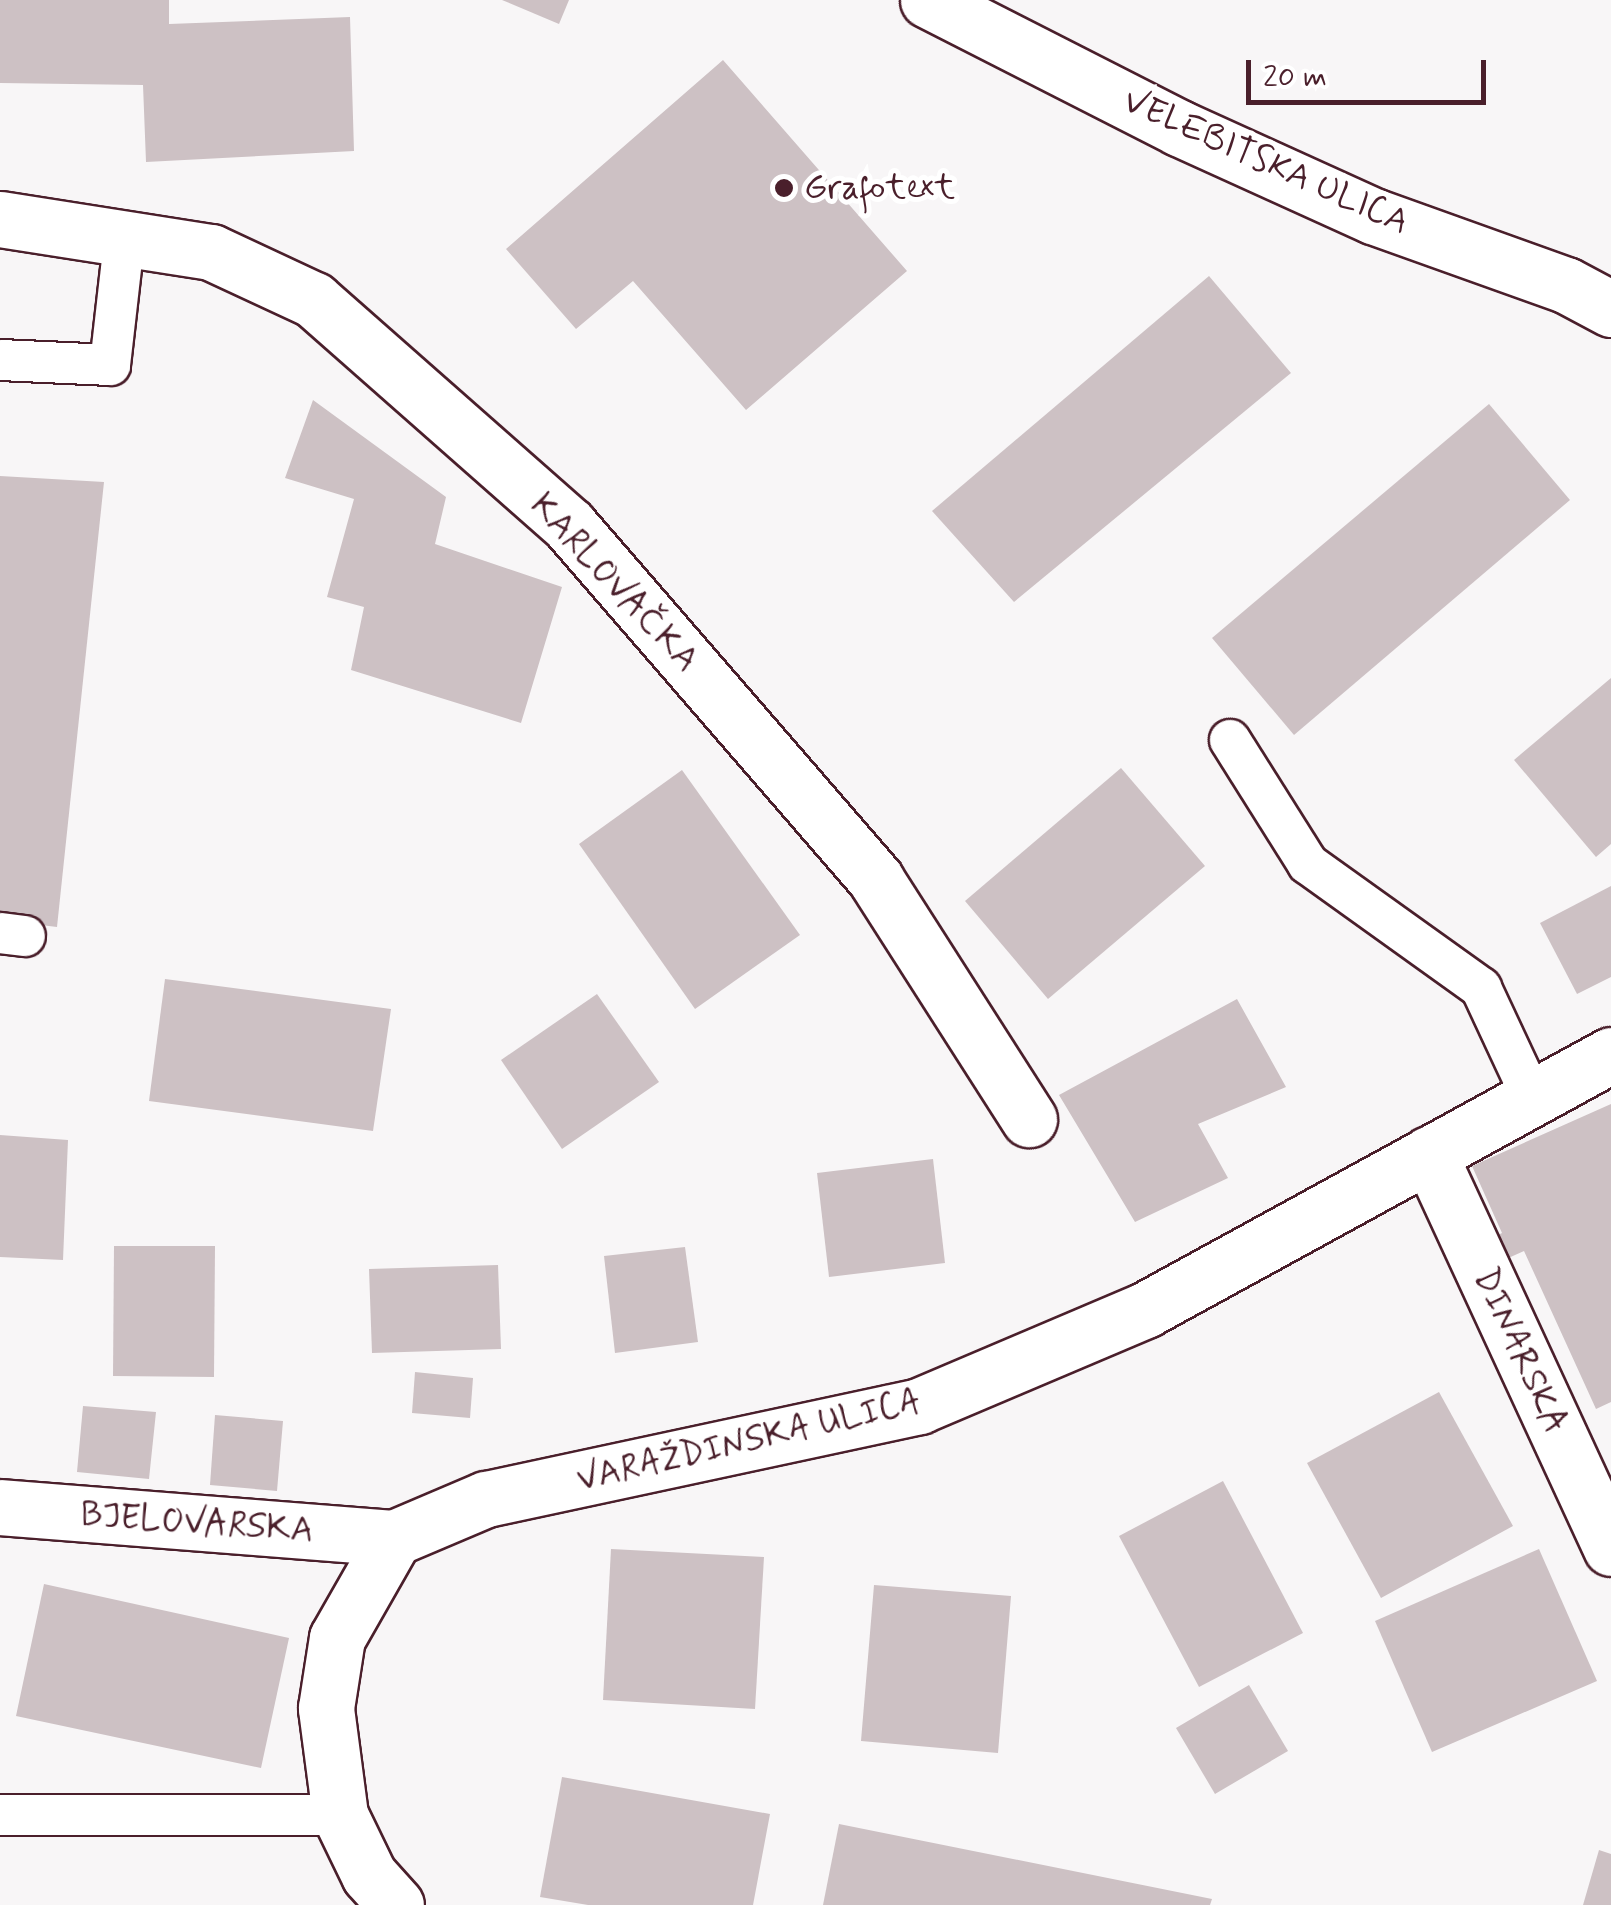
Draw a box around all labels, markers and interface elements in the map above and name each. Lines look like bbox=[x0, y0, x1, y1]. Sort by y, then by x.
scale bar bbox=[1251, 40, 1491, 102]
text: 20 m bbox=[1263, 58, 1327, 97]
street label: VELEBITSKA ULICA bbox=[1112, 78, 1420, 246]
place label: Grafotext bbox=[804, 167, 955, 209]
marker: Grafotext bbox=[773, 177, 795, 199]
street label: KARLOVAČKA bbox=[521, 485, 707, 681]
street label: DINARSKA bbox=[1463, 1262, 1577, 1440]
street label: VARAŽDINSKA ULICA bbox=[571, 1381, 927, 1501]
street label: BJELOVARSKA bbox=[79, 1494, 315, 1552]

